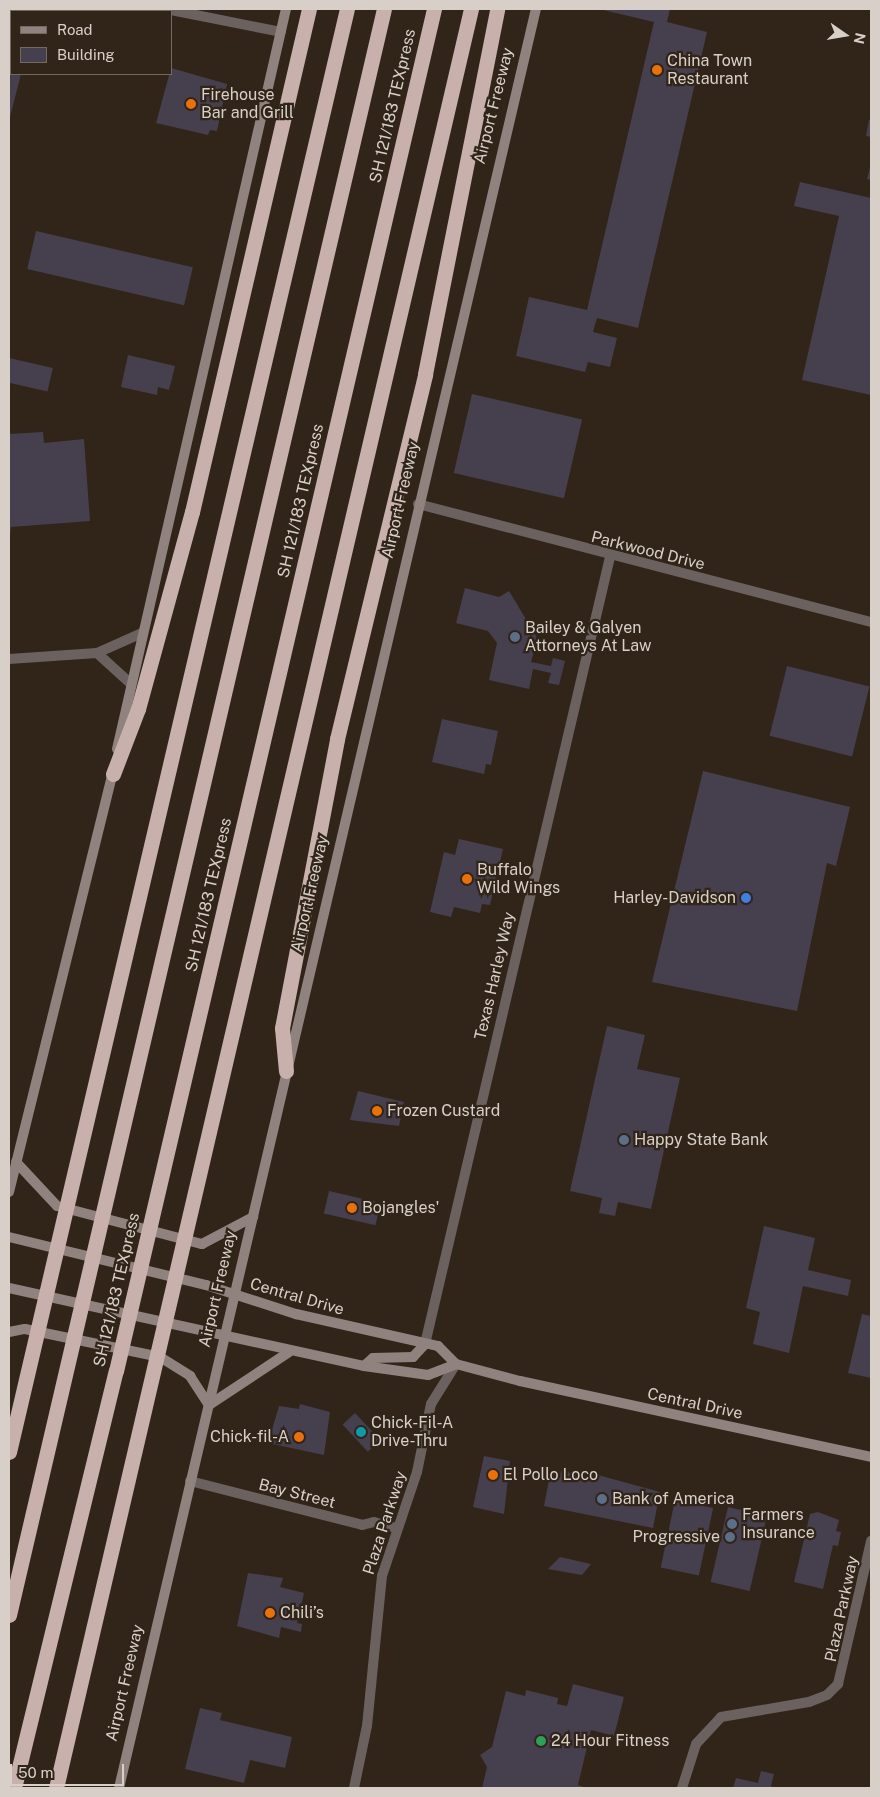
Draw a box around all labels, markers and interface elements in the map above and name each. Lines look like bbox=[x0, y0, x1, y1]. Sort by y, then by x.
legend bbox=[10, 10, 172, 75]
north arrow bbox=[820, 10, 870, 60]
text: Road bbox=[57, 21, 93, 38]
street label: SH 121/183 TEXpress bbox=[366, 27, 420, 185]
text: N bbox=[851, 31, 869, 46]
text: Building bbox=[57, 46, 115, 63]
street label: Airport Freeway bbox=[470, 46, 518, 166]
place label: China Town Restaurant bbox=[667, 51, 752, 89]
marker: China Town Restaurant bbox=[651, 64, 663, 76]
place label: Firehouse Bar and Grill bbox=[201, 85, 294, 123]
marker: Firehouse Bar and Grill bbox=[185, 98, 197, 110]
street label: SH 121/183 TEXpress bbox=[274, 422, 328, 580]
street label: Airport Freeway bbox=[378, 440, 424, 560]
street label: Parkwood Drive bbox=[589, 528, 707, 574]
place label: Bailey & Galyen Attorneys At Law bbox=[525, 618, 651, 656]
marker: Bailey & Galyen Attorneys At Law bbox=[509, 631, 521, 643]
street label: SH 121/183 TEXpress bbox=[182, 816, 236, 974]
street label: Airport Freeway bbox=[287, 834, 333, 954]
place label: Buffalo Wild Wings bbox=[477, 860, 561, 898]
marker: Buffalo Wild Wings bbox=[461, 873, 473, 885]
place label: Harley-Davidson bbox=[613, 888, 736, 908]
marker: Harley-Davidson bbox=[740, 892, 752, 904]
street label: Texas Harley Way bbox=[471, 910, 519, 1042]
place label: Frozen Custard bbox=[387, 1101, 500, 1121]
marker: Frozen Custard bbox=[371, 1105, 383, 1117]
place label: Happy State Bank bbox=[634, 1130, 768, 1150]
marker: Happy State Bank bbox=[618, 1134, 630, 1146]
place label: Bojangles' bbox=[362, 1198, 439, 1218]
marker: Bojangles' bbox=[346, 1202, 358, 1214]
street label: SH 121/183 TEXpress bbox=[90, 1211, 144, 1369]
street label: Airport Freeway bbox=[195, 1229, 241, 1349]
street label: Central Drive bbox=[248, 1274, 346, 1320]
street label: Central Drive bbox=[646, 1385, 744, 1423]
place label: Chick-Fil-A Drive-Thru bbox=[371, 1413, 453, 1451]
marker: Chick-Fil-A Drive-Thru bbox=[355, 1426, 367, 1438]
place label: Chick-fil-A bbox=[210, 1427, 289, 1447]
marker: Chick-fil-A bbox=[293, 1431, 305, 1443]
place label: El Pollo Loco bbox=[503, 1465, 598, 1485]
street label: Plaza Parkway bbox=[359, 1469, 411, 1577]
marker: El Pollo Loco bbox=[487, 1469, 499, 1481]
street label: Bay Street bbox=[257, 1475, 337, 1513]
place label: Bank of America bbox=[612, 1489, 735, 1509]
marker: Bank of America bbox=[596, 1493, 608, 1505]
place label: Farmers Insurance bbox=[742, 1505, 815, 1543]
marker: Farmers Insurance bbox=[726, 1518, 738, 1530]
place label: Progressive bbox=[633, 1527, 720, 1547]
marker: Progressive bbox=[724, 1531, 736, 1543]
street label: Plaza Parkway bbox=[821, 1554, 863, 1664]
place label: Chili’s bbox=[280, 1603, 324, 1623]
marker: Chili’s bbox=[264, 1607, 276, 1619]
street label: Airport Freeway bbox=[102, 1623, 148, 1743]
place label: 24 Hour Fitness bbox=[551, 1731, 669, 1751]
marker: 24 Hour Fitness bbox=[535, 1735, 547, 1747]
scale bar bbox=[12, 1754, 126, 1786]
text: 50 m bbox=[18, 1764, 53, 1781]

